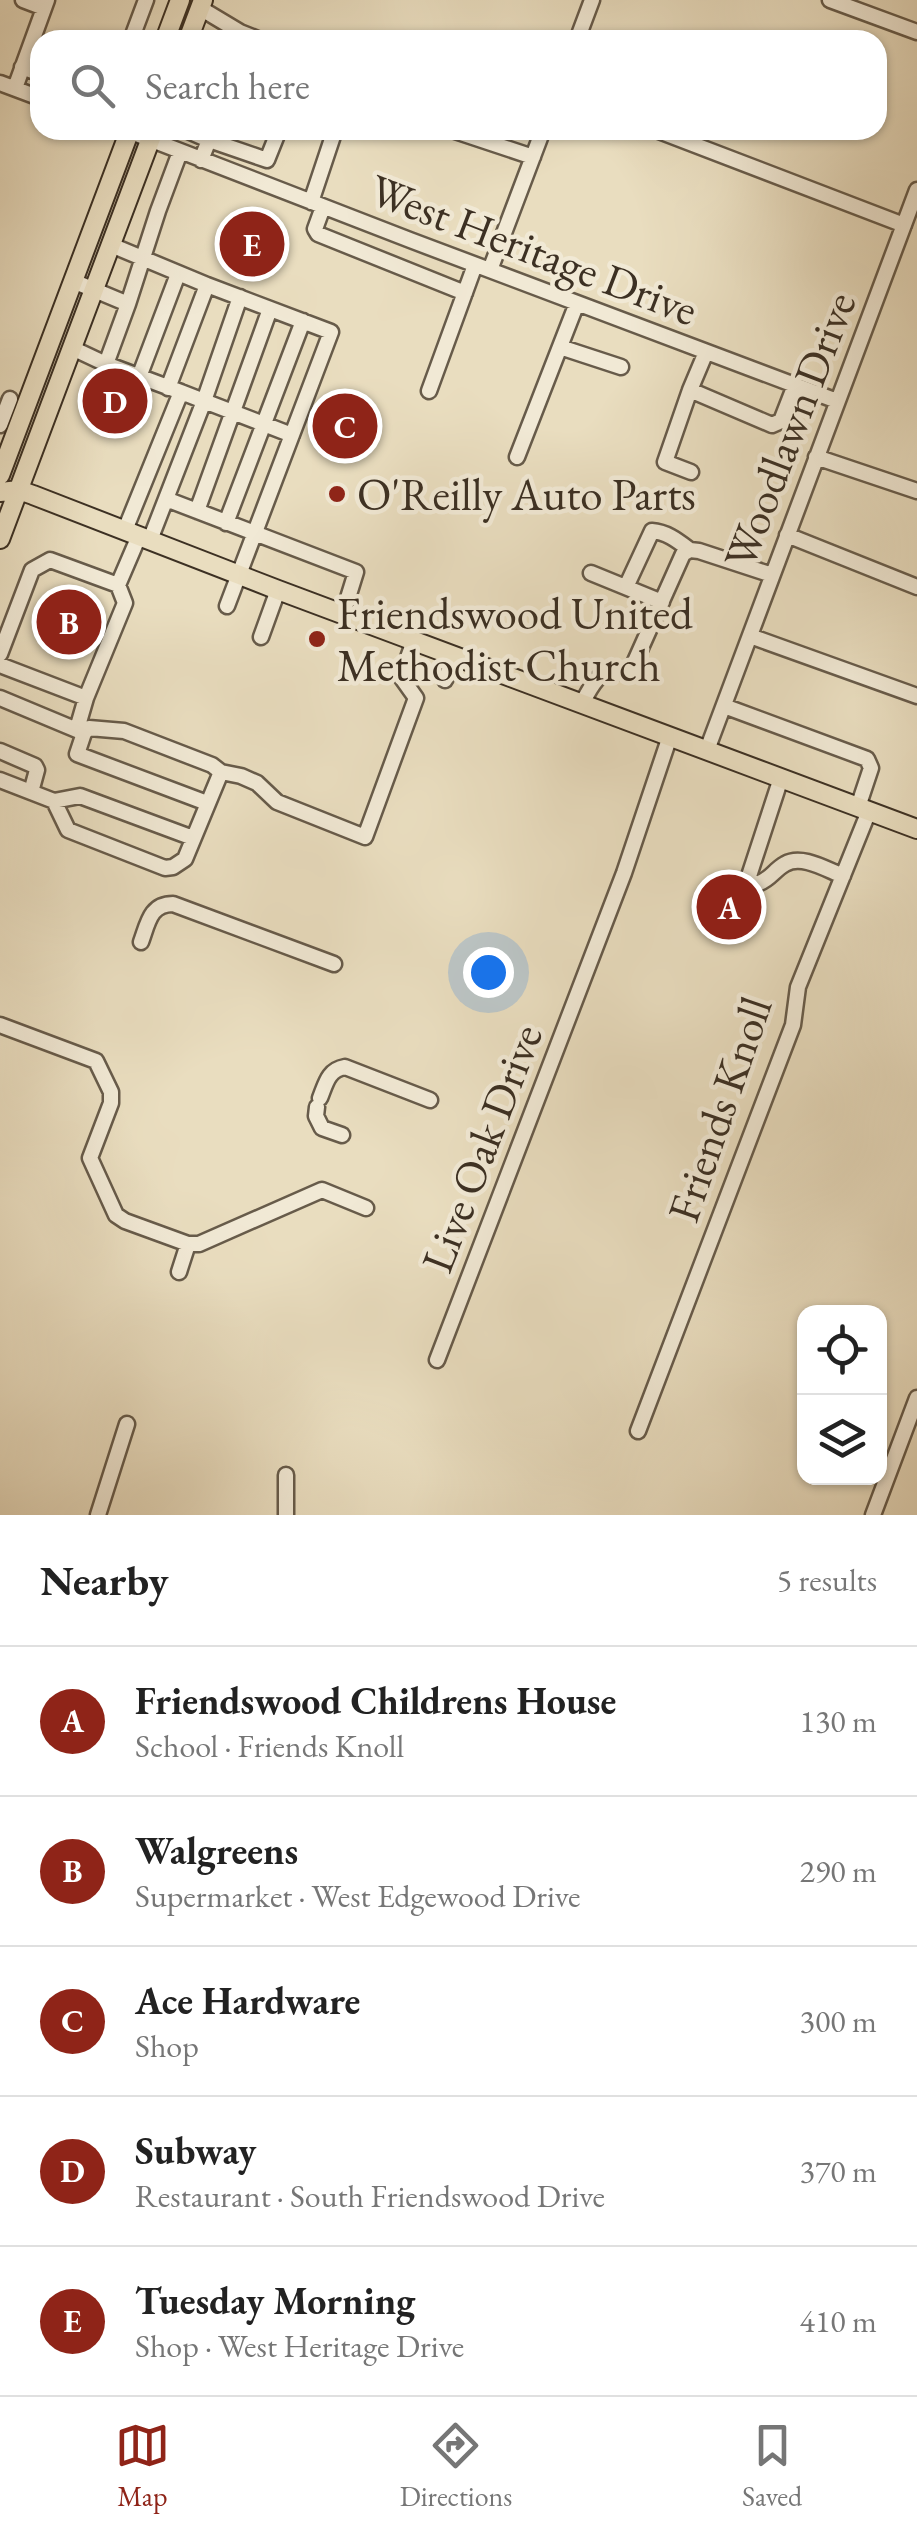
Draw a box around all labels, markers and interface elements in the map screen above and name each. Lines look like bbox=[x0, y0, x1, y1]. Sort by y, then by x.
search box bbox=[30, 30, 887, 140]
icon: search bbox=[65, 58, 120, 113]
text: Search here bbox=[145, 61, 310, 110]
street label: West Heritage Drive bbox=[362, 160, 706, 338]
pin: E bbox=[220, 206, 284, 282]
street label: Woodlawn Drive bbox=[710, 283, 868, 577]
pin: D bbox=[82, 364, 148, 438]
pin: C bbox=[312, 388, 378, 464]
place label: O'Reilly Auto Parts bbox=[357, 465, 696, 523]
marker: O'Reilly Auto Parts bbox=[326, 483, 348, 505]
pin: B bbox=[36, 584, 102, 660]
place label: Friendswood United Methodist Church bbox=[337, 584, 693, 694]
marker: Friendswood United Methodist Church bbox=[306, 628, 328, 650]
pin: A bbox=[696, 870, 762, 944]
your location bbox=[463, 947, 514, 998]
street label: Friends Knoll bbox=[653, 989, 785, 1229]
street label: Live Oak Drive bbox=[407, 1016, 555, 1280]
map controls bbox=[797, 1305, 887, 1485]
button: locate bbox=[797, 1305, 887, 1395]
button: layers bbox=[797, 1395, 887, 1485]
text: Nearby bbox=[40, 1553, 169, 1608]
text: 5 results bbox=[777, 1559, 877, 1601]
text: Friendswood Childrens House bbox=[135, 1676, 616, 1725]
text: A bbox=[61, 1700, 84, 1742]
text: 130 m bbox=[800, 1700, 877, 1742]
text: School · Friends Knoll bbox=[135, 1725, 404, 1767]
text: Walgreens bbox=[135, 1826, 298, 1875]
text: B bbox=[62, 1850, 83, 1892]
text: 290 m bbox=[800, 1850, 877, 1892]
text: Supermarket · West Edgewood Drive bbox=[135, 1875, 581, 1917]
text: Ace Hardware bbox=[135, 1976, 360, 2025]
text: C bbox=[61, 2000, 84, 2042]
text: 300 m bbox=[800, 2000, 877, 2042]
text: Shop bbox=[135, 2025, 199, 2067]
text: Subway bbox=[135, 2126, 256, 2175]
text: D bbox=[60, 2150, 85, 2192]
text: 370 m bbox=[800, 2150, 877, 2192]
text: Restaurant · South Friendswood Drive bbox=[135, 2175, 605, 2217]
text: Tuesday Morning bbox=[135, 2276, 415, 2325]
text: E bbox=[63, 2300, 82, 2342]
text: 410 m bbox=[800, 2300, 877, 2342]
text: Shop · West Heritage Drive bbox=[135, 2325, 464, 2367]
tab: Map bbox=[115, 2418, 170, 2514]
tab: Directions bbox=[400, 2418, 512, 2514]
tab: Saved bbox=[742, 2418, 802, 2514]

